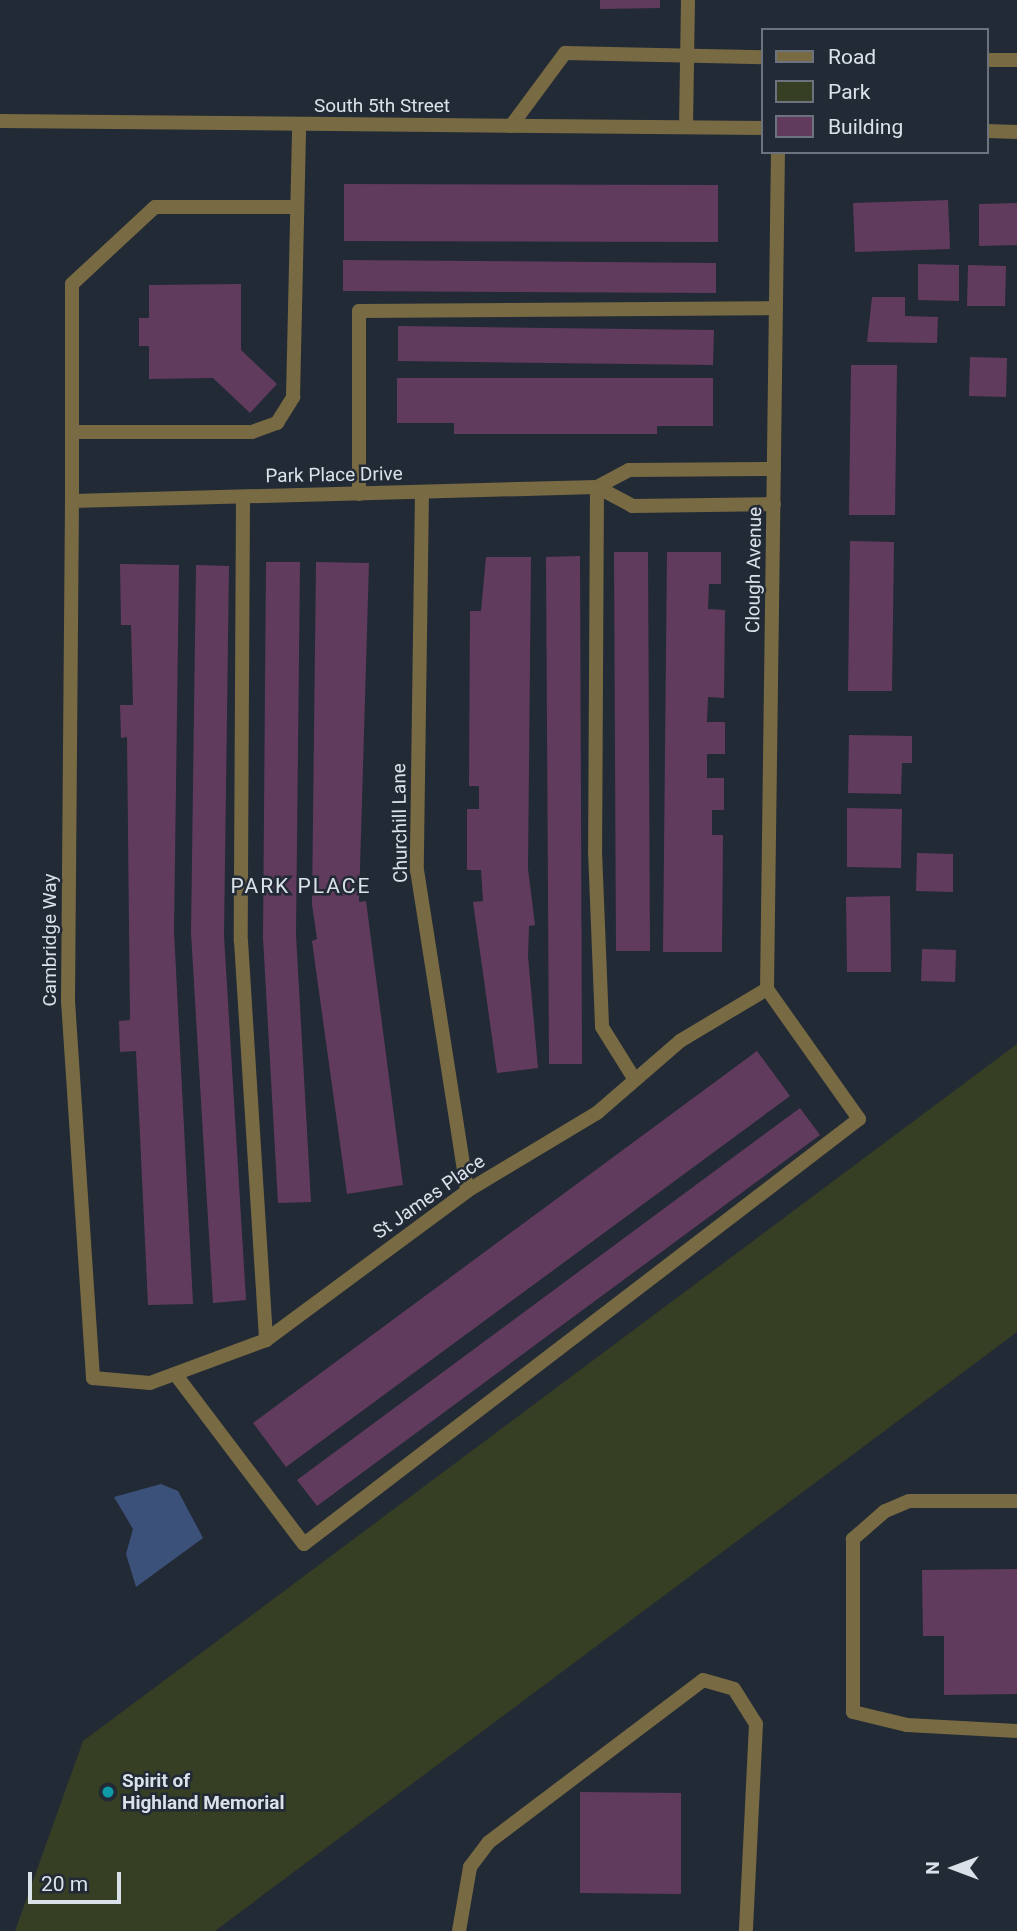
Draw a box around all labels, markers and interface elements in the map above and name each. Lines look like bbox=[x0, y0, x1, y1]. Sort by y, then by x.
legend bbox=[762, 28, 989, 154]
text: Road bbox=[828, 45, 876, 69]
text: Park bbox=[828, 80, 870, 104]
street label: South 5th Street bbox=[314, 95, 450, 117]
text: Building bbox=[828, 115, 903, 139]
street label: Park Place Drive bbox=[265, 462, 403, 488]
street label: Clough Avenue bbox=[741, 507, 767, 633]
street label: Churchill Lane bbox=[388, 763, 412, 883]
district label: PARK PLACE bbox=[232, 873, 370, 899]
street label: Cambridge Way bbox=[39, 874, 61, 1006]
street label: St James Place bbox=[369, 1150, 489, 1244]
place label: Spirit of Highland Memorial bbox=[122, 1770, 284, 1814]
marker: Spirit of Highland Memorial bbox=[100, 1784, 116, 1800]
north arrow bbox=[919, 1833, 989, 1903]
scale bar bbox=[32, 1857, 124, 1901]
text: N bbox=[921, 1861, 944, 1875]
text: 20 m bbox=[41, 1872, 88, 1896]

